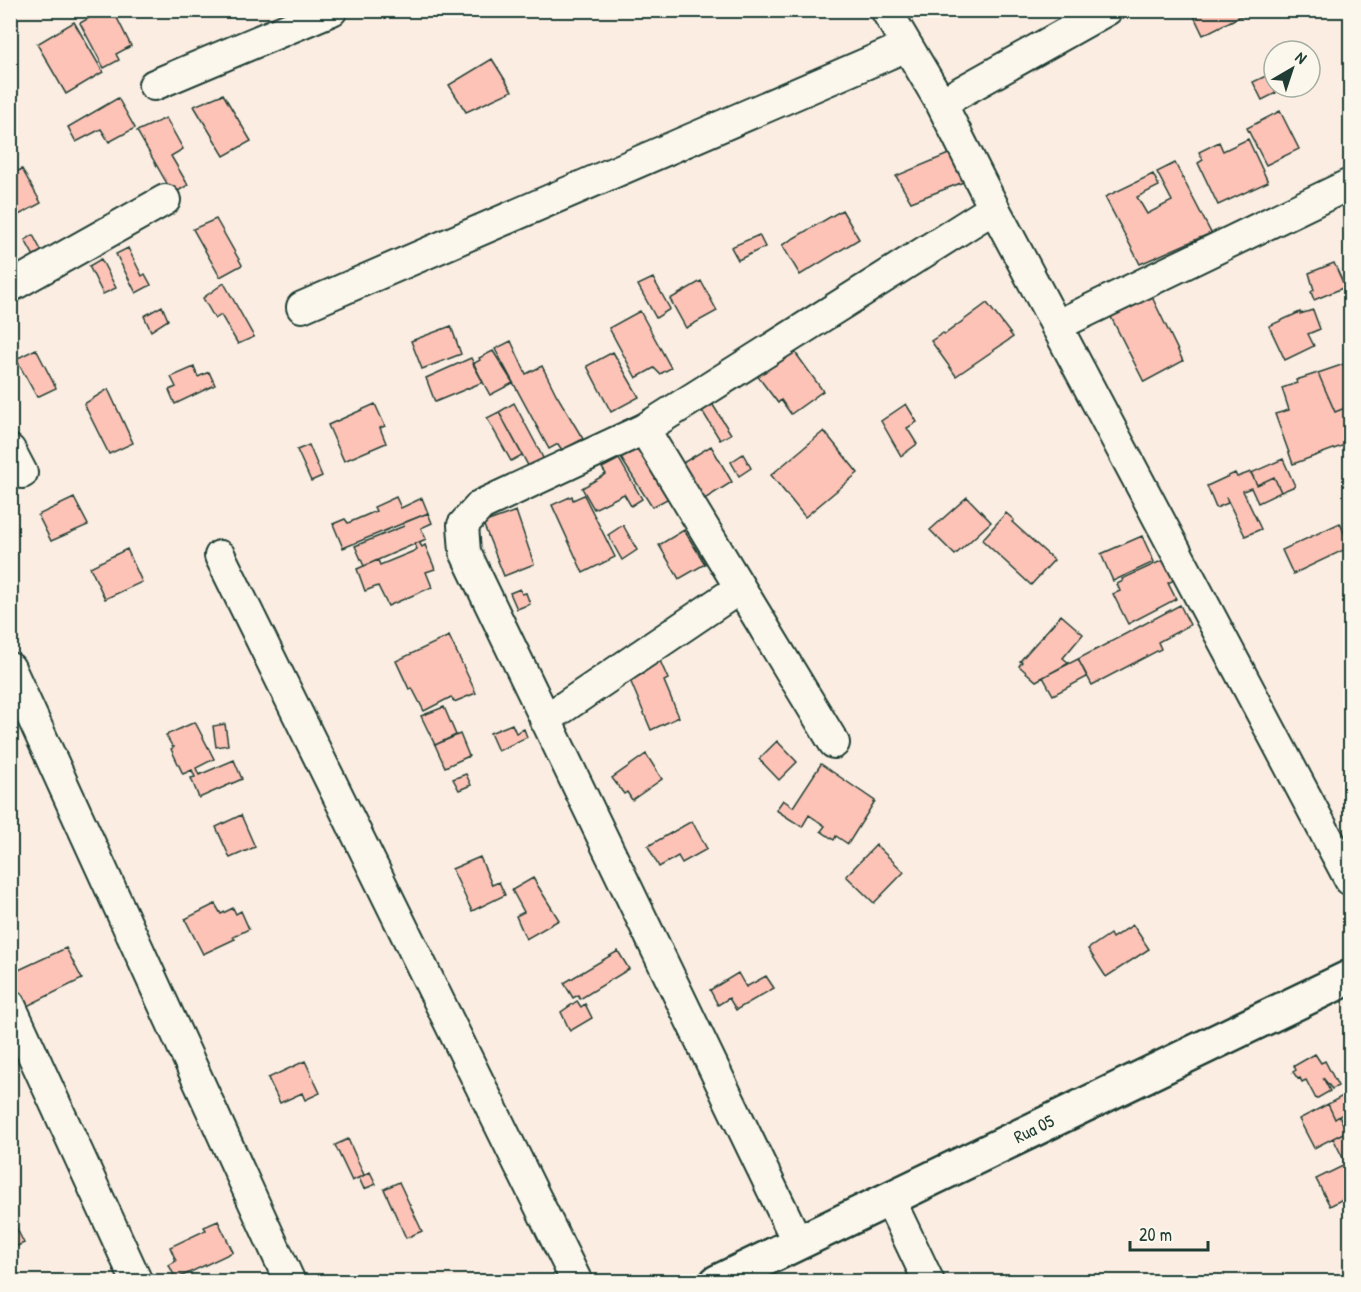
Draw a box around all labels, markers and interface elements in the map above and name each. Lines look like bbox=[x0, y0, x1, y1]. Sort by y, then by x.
north arrow bbox=[1262, 39, 1322, 99]
text: N bbox=[1291, 46, 1312, 69]
street label: Rua 05 bbox=[1009, 1108, 1059, 1149]
scale bar bbox=[1130, 1214, 1208, 1252]
text: 20 m bbox=[1139, 1222, 1172, 1247]

